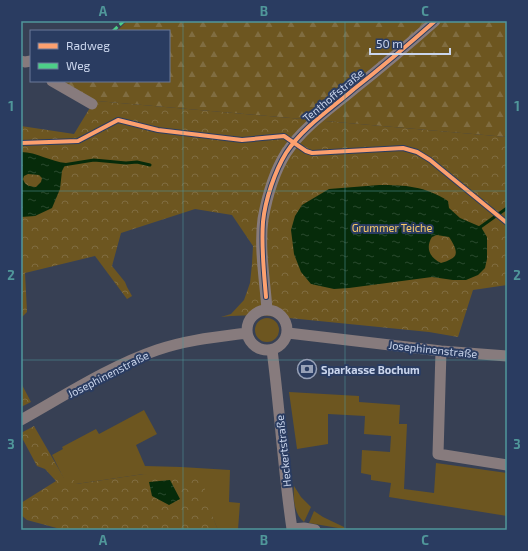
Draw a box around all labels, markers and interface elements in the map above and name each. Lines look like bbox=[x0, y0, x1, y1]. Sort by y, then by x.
text: A bbox=[99, 3, 108, 19]
text: B bbox=[260, 3, 268, 19]
text: C bbox=[421, 3, 429, 19]
legend bbox=[30, 30, 170, 82]
scale bar bbox=[370, 30, 450, 56]
text: 50 m bbox=[376, 36, 403, 50]
text: Radweg bbox=[66, 38, 110, 52]
text: Weg bbox=[66, 58, 91, 72]
street label: Tenthoffstraße bbox=[300, 66, 366, 124]
text: 1 bbox=[8, 98, 14, 114]
text: 1 bbox=[514, 98, 520, 114]
park label: Grummer Teiche bbox=[352, 221, 432, 234]
text: 2 bbox=[7, 267, 15, 283]
text: 2 bbox=[513, 267, 521, 283]
street label: Josephinenstraße bbox=[388, 338, 478, 360]
street label: Josephinenstraße bbox=[65, 348, 151, 400]
bank icon: Sparkasse Bochum bbox=[296, 358, 318, 380]
place label: Sparkasse Bochum bbox=[321, 363, 420, 376]
street label: Heckertstraße bbox=[273, 414, 293, 488]
text: 3 bbox=[7, 436, 15, 452]
text: 3 bbox=[513, 436, 521, 452]
text: A bbox=[99, 532, 108, 548]
text: B bbox=[260, 532, 268, 548]
text: C bbox=[421, 532, 429, 548]

